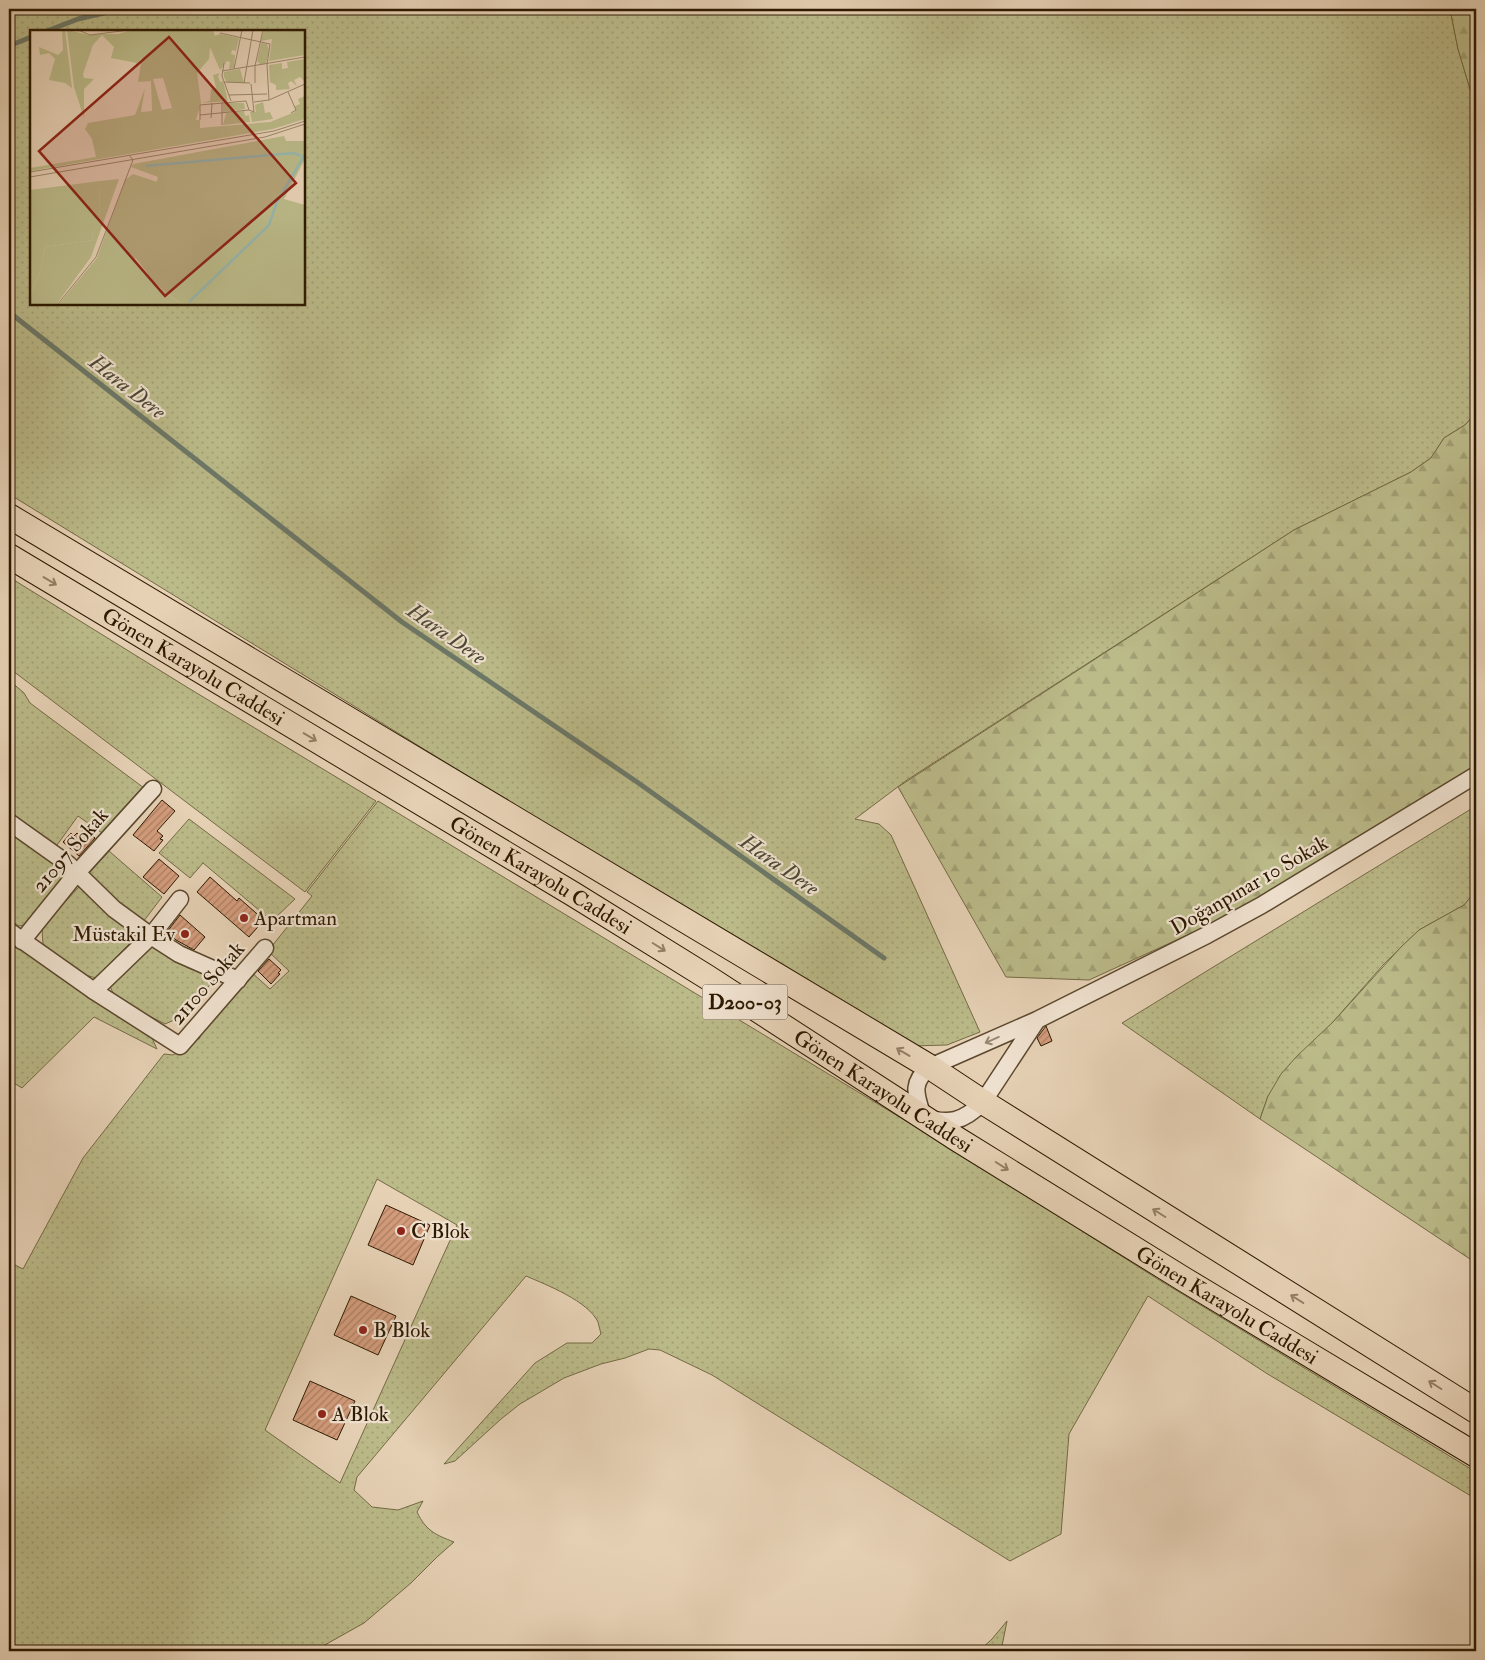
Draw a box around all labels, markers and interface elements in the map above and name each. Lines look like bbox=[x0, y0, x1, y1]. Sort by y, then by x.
inset map bbox=[30, 30, 305, 305]
water label: Hara Dere bbox=[83, 347, 172, 426]
one-way arrow bbox=[43, 576, 57, 586]
water label: Hara Dere bbox=[401, 596, 492, 671]
street label: Gönen Karayolu Caddesi bbox=[97, 602, 290, 732]
one-way arrow bbox=[302, 733, 316, 743]
street label: 21097 Sokak bbox=[26, 802, 115, 898]
street label: Gönen Karayolu Caddesi bbox=[444, 810, 637, 941]
water label: Hara Dere bbox=[734, 827, 825, 902]
street label: Doğanpınar 10 Sokak bbox=[1166, 829, 1333, 942]
place label: Apartman bbox=[253, 905, 337, 932]
marker: Apartman bbox=[238, 912, 250, 924]
place label: Müstakil Ev bbox=[72, 921, 176, 948]
marker: Müstakil Ev bbox=[179, 928, 191, 940]
street label: 21100 Sokak bbox=[164, 936, 251, 1031]
one-way arrow bbox=[651, 943, 665, 953]
road number: D200-03 bbox=[702, 984, 788, 1020]
street label: Gönen Karayolu Caddesi bbox=[788, 1024, 978, 1160]
one-way arrow bbox=[985, 1036, 1000, 1045]
one-way arrow bbox=[897, 1046, 911, 1056]
one-way arrow bbox=[995, 1162, 1009, 1172]
one-way arrow bbox=[1153, 1207, 1167, 1217]
place label: C Blok bbox=[411, 1218, 470, 1245]
marker: C Blok bbox=[395, 1225, 407, 1237]
street label: Gönen Karayolu Caddesi bbox=[1131, 1240, 1323, 1371]
one-way arrow bbox=[1290, 1294, 1304, 1304]
place label: B Blok bbox=[373, 1317, 430, 1344]
marker: B Blok bbox=[357, 1324, 369, 1336]
one-way arrow bbox=[1428, 1379, 1442, 1389]
place label: A Blok bbox=[331, 1401, 389, 1428]
marker: A Blok bbox=[316, 1408, 328, 1420]

